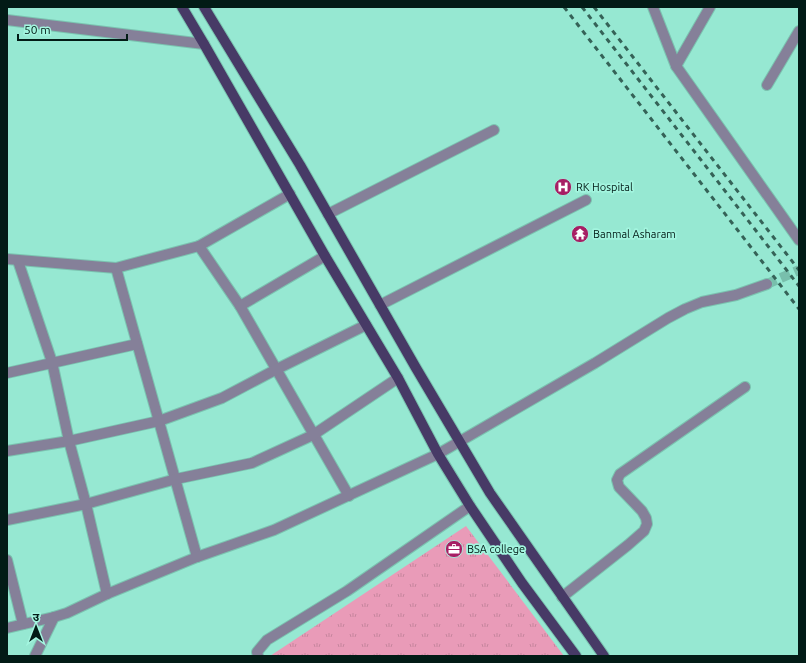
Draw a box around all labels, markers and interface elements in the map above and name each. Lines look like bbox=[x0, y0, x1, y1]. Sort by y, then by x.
scale bar bbox=[18, 16, 127, 42]
text: 50 m bbox=[24, 23, 51, 36]
hospital icon: RK Hospital bbox=[553, 177, 573, 197]
place label: RK Hospital bbox=[576, 181, 633, 193]
temple icon: Banmal Asharam bbox=[570, 224, 590, 244]
place label: Banmal Asharam bbox=[593, 228, 676, 240]
office icon: BSA college bbox=[444, 539, 464, 559]
place label: BSA college bbox=[467, 543, 525, 555]
north arrow bbox=[16, 607, 56, 647]
text: उ bbox=[33, 611, 40, 623]

